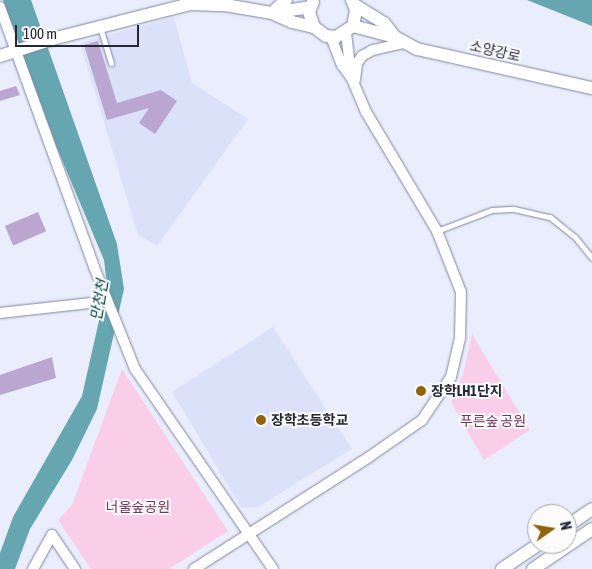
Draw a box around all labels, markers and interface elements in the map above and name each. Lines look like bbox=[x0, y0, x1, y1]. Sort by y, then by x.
scale bar bbox=[18, 15, 141, 47]
text: 100 m bbox=[23, 25, 57, 42]
street label: 소양강로 bbox=[468, 37, 522, 65]
water label: 만천천 bbox=[87, 278, 111, 322]
place label: 장학LH1단지 bbox=[431, 383, 503, 399]
marker: 장학LH1단지 bbox=[415, 385, 427, 397]
place label: 장학초등학교 bbox=[271, 412, 348, 428]
park label: 푸른숲 공원 bbox=[460, 413, 526, 429]
marker: 장학초등학교 bbox=[255, 414, 267, 426]
park label: 너울숲공원 bbox=[106, 499, 170, 515]
north arrow bbox=[527, 504, 577, 554]
text: N bbox=[557, 520, 574, 532]

